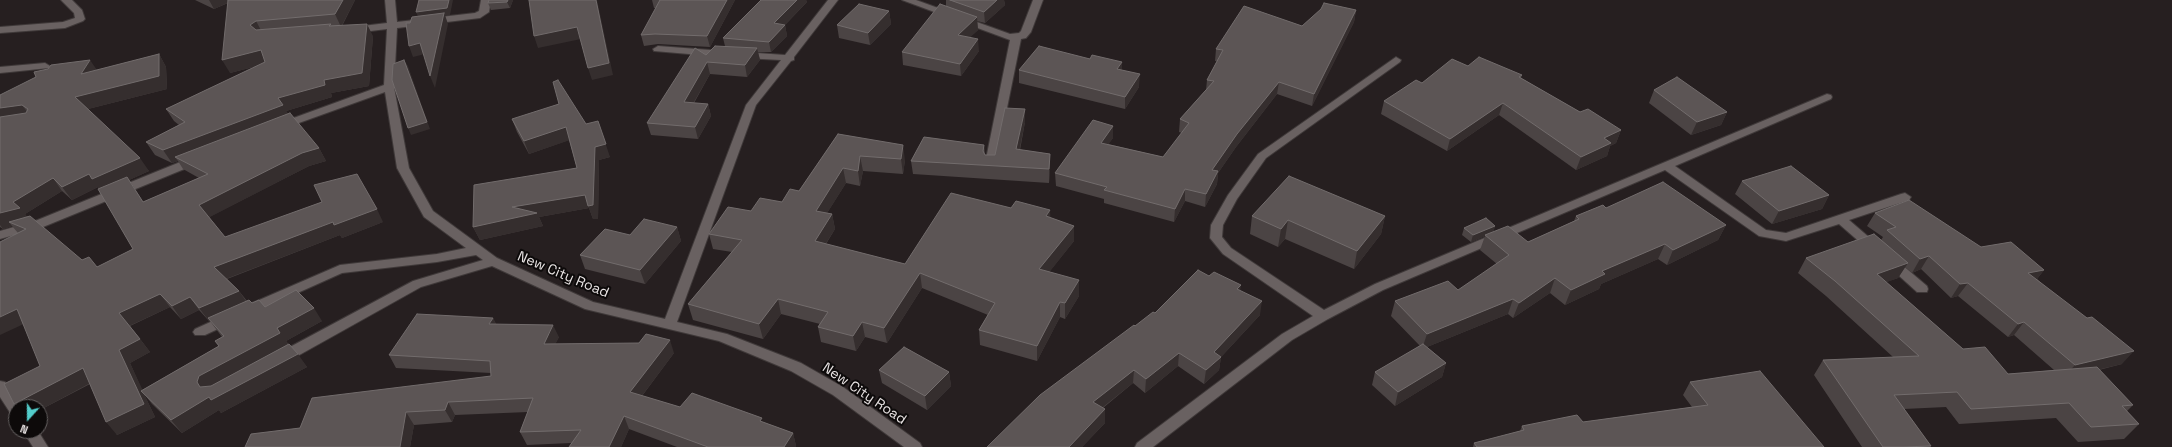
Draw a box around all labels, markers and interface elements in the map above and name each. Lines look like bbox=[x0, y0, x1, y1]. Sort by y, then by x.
street label: New City Road bbox=[515, 248, 611, 302]
street label: New City Road bbox=[819, 360, 909, 428]
north arrow bbox=[8, 399, 48, 439]
text: N bbox=[18, 421, 30, 437]

